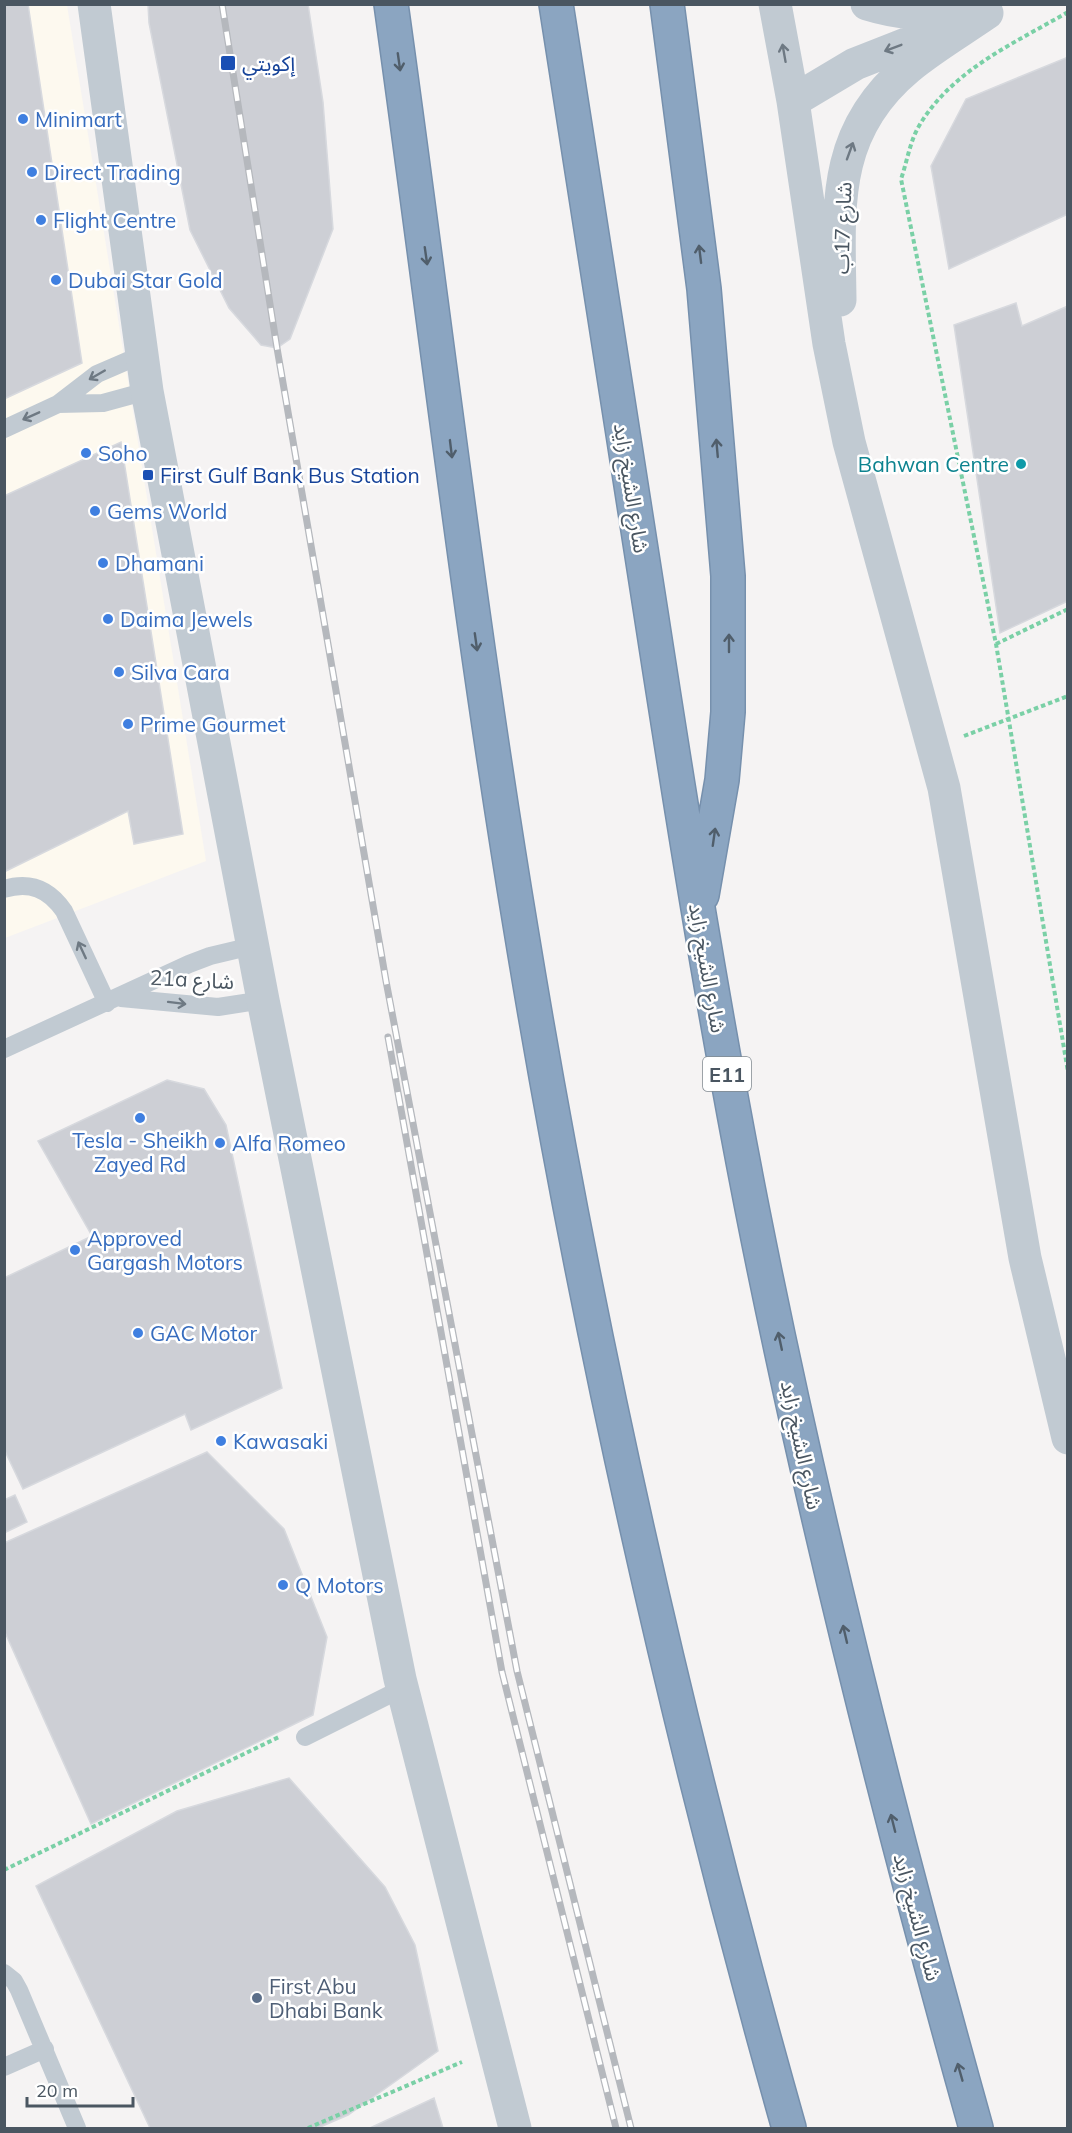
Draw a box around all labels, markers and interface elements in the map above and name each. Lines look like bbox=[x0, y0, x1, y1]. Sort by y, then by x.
one-way arrow bbox=[778, 43, 789, 63]
one-way arrow bbox=[884, 44, 902, 55]
place label: إكويتي bbox=[242, 50, 296, 80]
one-way arrow bbox=[393, 52, 404, 72]
marker: إكويتي bbox=[219, 54, 237, 72]
place label: Minimart bbox=[35, 106, 122, 132]
marker: Minimart bbox=[16, 112, 30, 126]
one-way arrow bbox=[846, 142, 857, 161]
place label: Direct Trading bbox=[44, 159, 181, 185]
marker: Direct Trading bbox=[25, 165, 39, 179]
street label: شارع 17ب bbox=[827, 181, 860, 275]
place label: Flight Centre bbox=[53, 207, 176, 233]
marker: Flight Centre bbox=[34, 213, 48, 227]
one-way arrow bbox=[420, 245, 431, 265]
one-way arrow bbox=[694, 245, 705, 265]
place label: Dubai Star Gold bbox=[68, 267, 223, 293]
marker: Dubai Star Gold bbox=[49, 273, 63, 287]
one-way arrow bbox=[89, 369, 106, 381]
one-way arrow bbox=[23, 411, 41, 423]
street label: شارع الشيخ زايد bbox=[606, 421, 655, 555]
one-way arrow bbox=[446, 438, 457, 458]
one-way arrow bbox=[711, 439, 722, 459]
place label: Soho bbox=[98, 440, 147, 466]
marker: Soho bbox=[79, 446, 93, 460]
place label: Bahwan Centre bbox=[858, 451, 1009, 477]
marker: Bahwan Centre bbox=[1014, 457, 1028, 471]
place label: First Gulf Bank Bus Station bbox=[160, 462, 420, 488]
marker: First Gulf Bank Bus Station bbox=[141, 468, 155, 482]
place label: Gems World bbox=[107, 498, 227, 524]
marker: Gems World bbox=[88, 504, 102, 518]
place label: Dhamani bbox=[115, 550, 204, 576]
marker: Dhamani bbox=[96, 556, 110, 570]
place label: Daima Jewels bbox=[120, 606, 253, 632]
marker: Daima Jewels bbox=[101, 612, 115, 626]
one-way arrow bbox=[471, 632, 482, 652]
one-way arrow bbox=[723, 633, 735, 653]
place label: Silva Cara bbox=[131, 659, 230, 685]
marker: Silva Cara bbox=[112, 665, 126, 679]
place label: Prime Gourmet bbox=[140, 711, 286, 737]
marker: Prime Gourmet bbox=[121, 717, 135, 731]
one-way arrow bbox=[708, 828, 719, 847]
street label: شارع الشيخ زايد bbox=[681, 901, 732, 1035]
one-way arrow bbox=[76, 941, 87, 959]
street label: 21a شارع bbox=[149, 964, 235, 997]
one-way arrow bbox=[167, 998, 186, 1009]
road number: E11 bbox=[703, 1057, 751, 1091]
marker: Tesla - Sheikh Zayed Rd bbox=[133, 1111, 147, 1125]
place label: Tesla - Sheikh Zayed Rd bbox=[72, 1127, 208, 1177]
place label: Alfa Romeo bbox=[232, 1130, 346, 1156]
marker: Alfa Romeo bbox=[213, 1136, 227, 1150]
place label: Approved Gargash Motors bbox=[87, 1225, 243, 1275]
marker: Approved Gargash Motors bbox=[68, 1243, 82, 1257]
place label: GAC Motor bbox=[150, 1320, 258, 1346]
marker: GAC Motor bbox=[131, 1326, 145, 1340]
one-way arrow bbox=[774, 1332, 785, 1352]
street label: شارع الشيخ زايد bbox=[773, 1378, 828, 1513]
place label: Kawasaki bbox=[233, 1428, 328, 1454]
marker: Kawasaki bbox=[214, 1434, 228, 1448]
place label: Q Motors bbox=[295, 1572, 384, 1598]
marker: Q Motors bbox=[276, 1578, 290, 1592]
one-way arrow bbox=[839, 1625, 851, 1644]
one-way arrow bbox=[886, 1814, 898, 1833]
street label: شارع الشيخ زايد bbox=[886, 1850, 948, 1985]
place label: First Abu Dhabi Bank bbox=[269, 1973, 383, 2023]
marker: First Abu Dhabi Bank bbox=[250, 1991, 264, 2005]
one-way arrow bbox=[954, 2063, 965, 2082]
scale bar bbox=[27, 2070, 134, 2108]
text: 20 m bbox=[36, 2079, 78, 2102]

